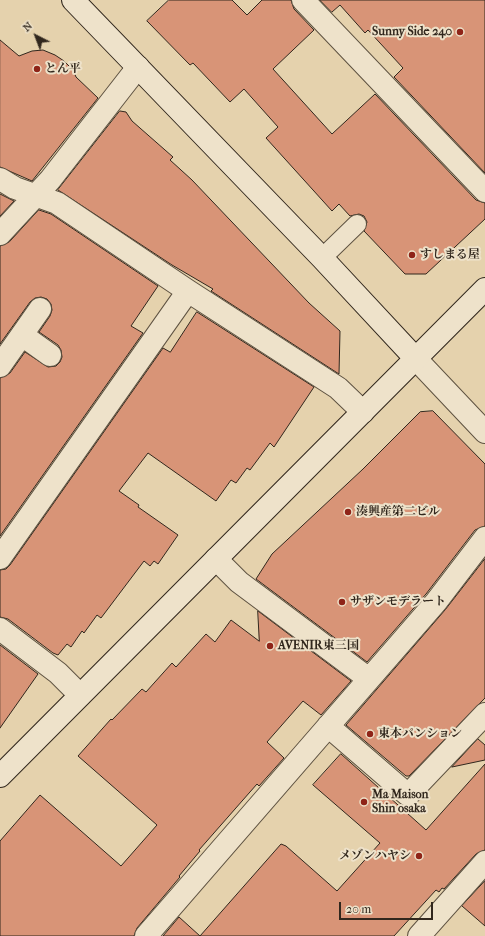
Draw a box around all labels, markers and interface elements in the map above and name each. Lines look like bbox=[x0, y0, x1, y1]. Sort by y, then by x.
north arrow bbox=[16, 16, 56, 56]
text: N bbox=[20, 19, 35, 34]
place label: Sunny Side 240 bbox=[372, 25, 452, 39]
marker: Sunny Side 240 bbox=[455, 27, 465, 37]
place label: とん平 bbox=[45, 62, 81, 76]
marker: とん平 bbox=[32, 64, 42, 74]
place label: すしまる屋 bbox=[420, 248, 480, 262]
marker: すしまる屋 bbox=[407, 250, 417, 260]
place label: 湊興産第二ビル bbox=[356, 505, 440, 519]
marker: 湊興産第二ビル bbox=[343, 507, 353, 517]
place label: サザンモデラート bbox=[350, 595, 446, 609]
marker: サザンモデラート bbox=[337, 597, 347, 607]
place label: AVENIR東三国 bbox=[278, 639, 359, 653]
marker: AVENIR東三国 bbox=[265, 641, 275, 651]
place label: 東本パンション bbox=[378, 727, 462, 741]
marker: 東本パンション bbox=[365, 729, 375, 739]
place label: Ma Maison Shin osaka bbox=[372, 788, 429, 816]
marker: Ma Maison Shin osaka bbox=[359, 797, 369, 807]
place label: メゾンハヤシ bbox=[339, 849, 411, 863]
marker: メゾンハヤシ bbox=[414, 851, 424, 861]
scale bar bbox=[341, 894, 435, 920]
text: 20 m bbox=[346, 902, 371, 916]

